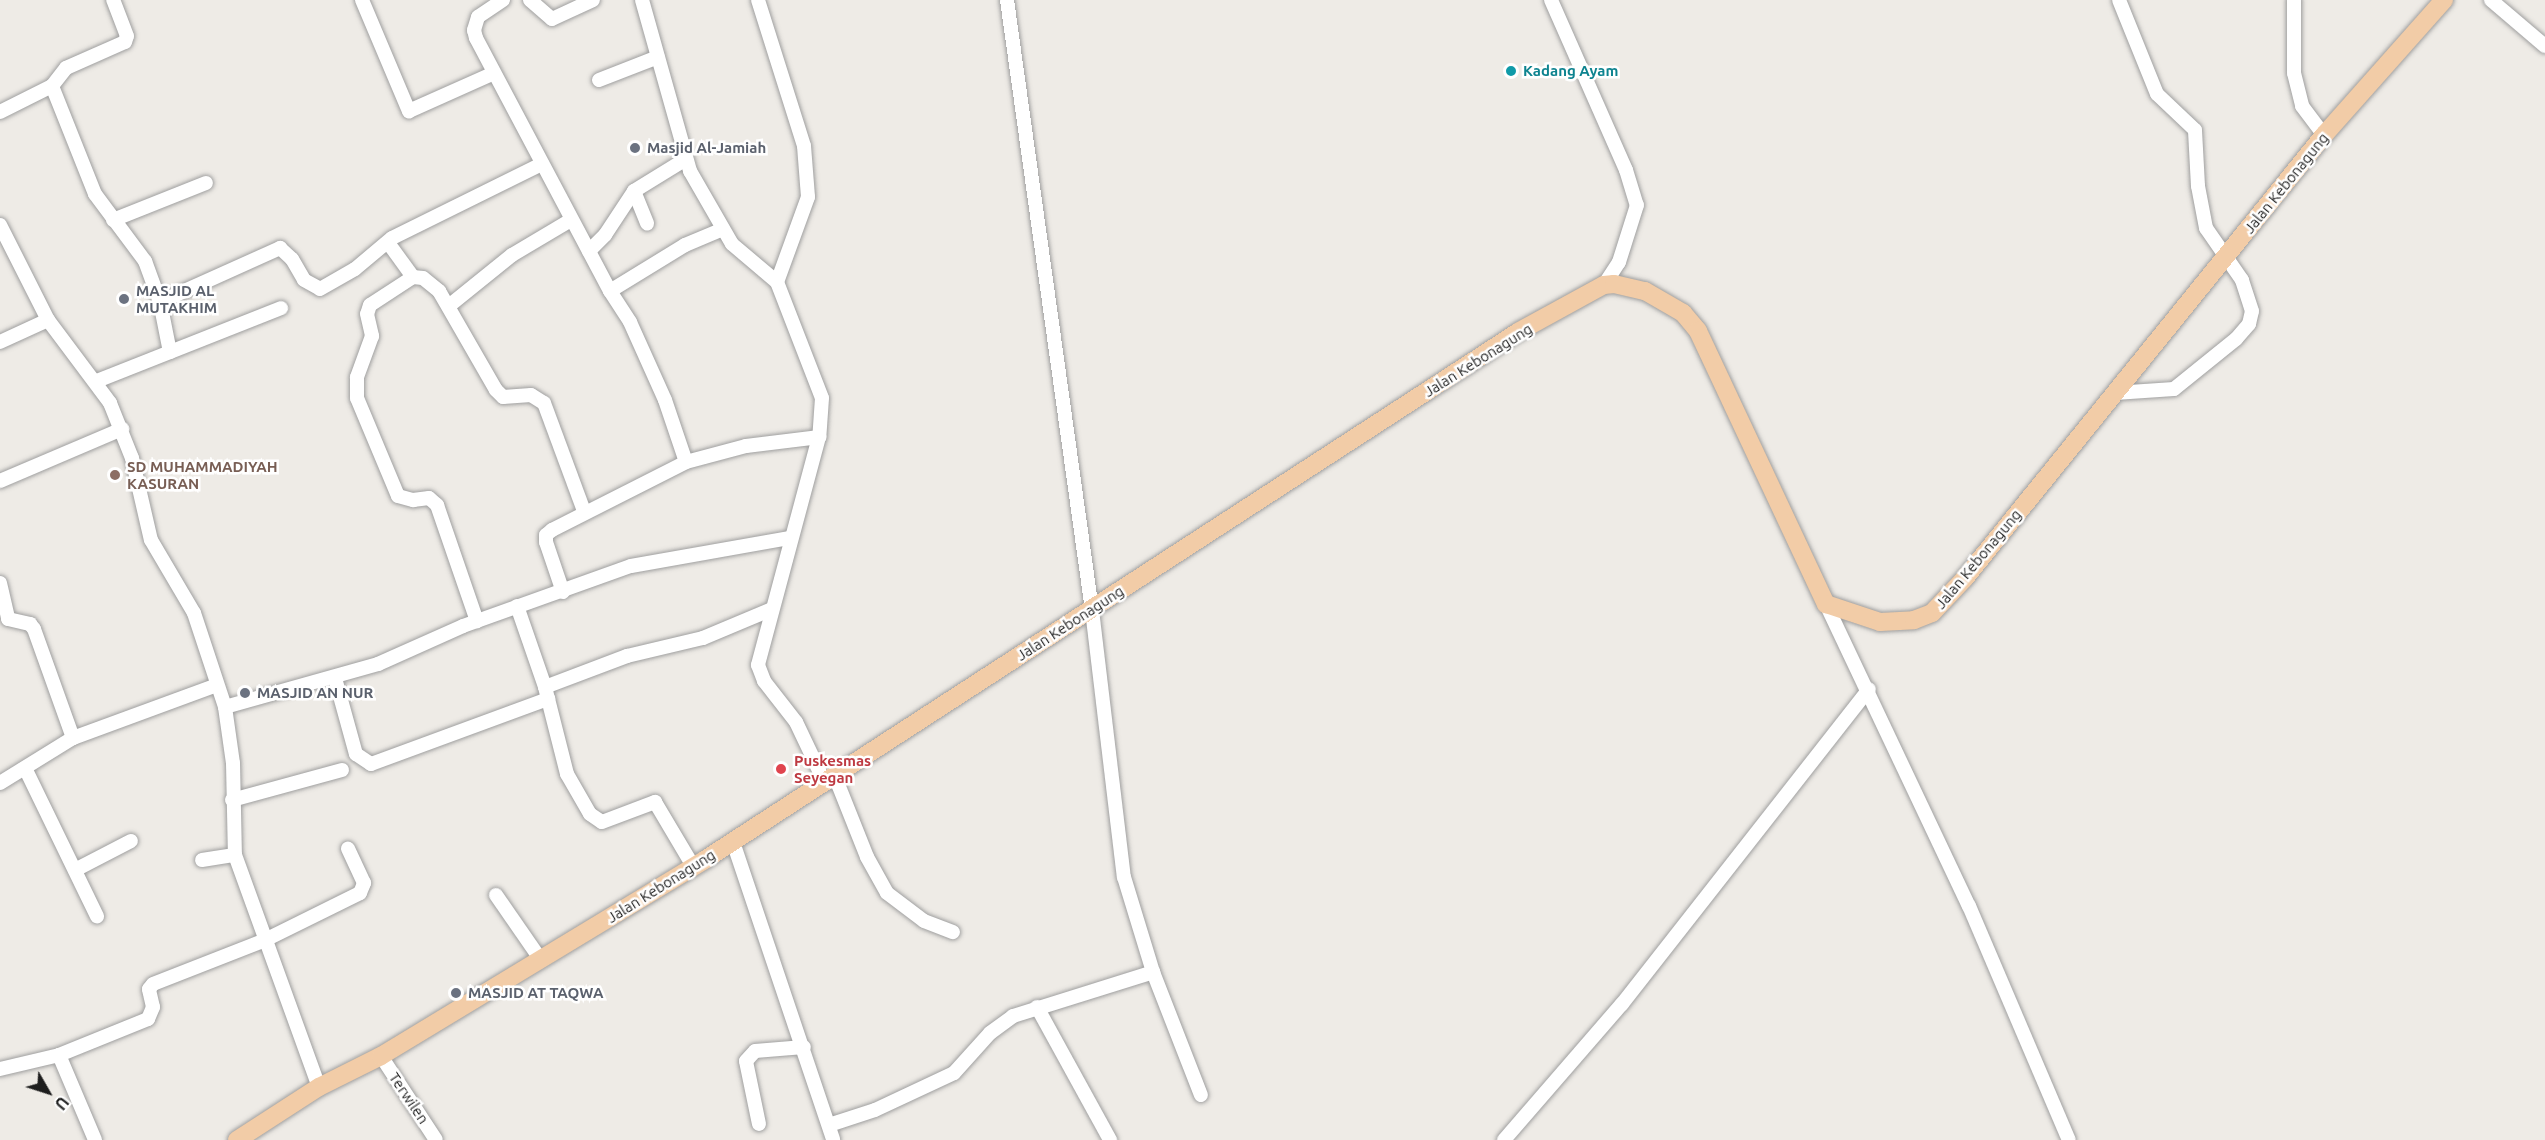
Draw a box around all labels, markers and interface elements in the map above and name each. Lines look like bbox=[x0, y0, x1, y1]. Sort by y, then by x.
place label: Kadang Ayam bbox=[1523, 62, 1618, 80]
marker: Kadang Ayam bbox=[1504, 64, 1518, 78]
street label: Jalan Kebonagung bbox=[2240, 129, 2332, 237]
place label: Masjid Al-Jamiah bbox=[647, 139, 766, 157]
marker: Masjid Al-Jamiah bbox=[628, 141, 642, 155]
place label: MASJID AL MUTAKHIM bbox=[136, 281, 217, 316]
marker: MASJID AL MUTAKHIM bbox=[117, 292, 131, 306]
street label: Jalan Kebonagung bbox=[1421, 319, 1535, 401]
place label: SD MUHAMMADIYAH KASURAN bbox=[127, 457, 278, 492]
marker: SD MUHAMMADIYAH KASURAN bbox=[108, 468, 122, 482]
street label: Jalan Kebonagung bbox=[1931, 506, 2025, 612]
street label: Jalan Kebonagung bbox=[1013, 582, 1127, 664]
place label: MASJID AN NUR bbox=[257, 684, 373, 702]
marker: MASJID AN NUR bbox=[238, 686, 252, 700]
place label: Puskesmas Seyegan bbox=[794, 751, 871, 786]
marker: Puskesmas Seyegan bbox=[772, 760, 790, 778]
street label: Jalan Kebonagung bbox=[604, 845, 718, 927]
place label: MASJID AT TAQWA bbox=[468, 984, 603, 1002]
marker: MASJID AT TAQWA bbox=[449, 986, 463, 1000]
north arrow bbox=[18, 1062, 78, 1122]
street label: Terwilen bbox=[385, 1069, 433, 1127]
text: U bbox=[51, 1093, 73, 1113]

